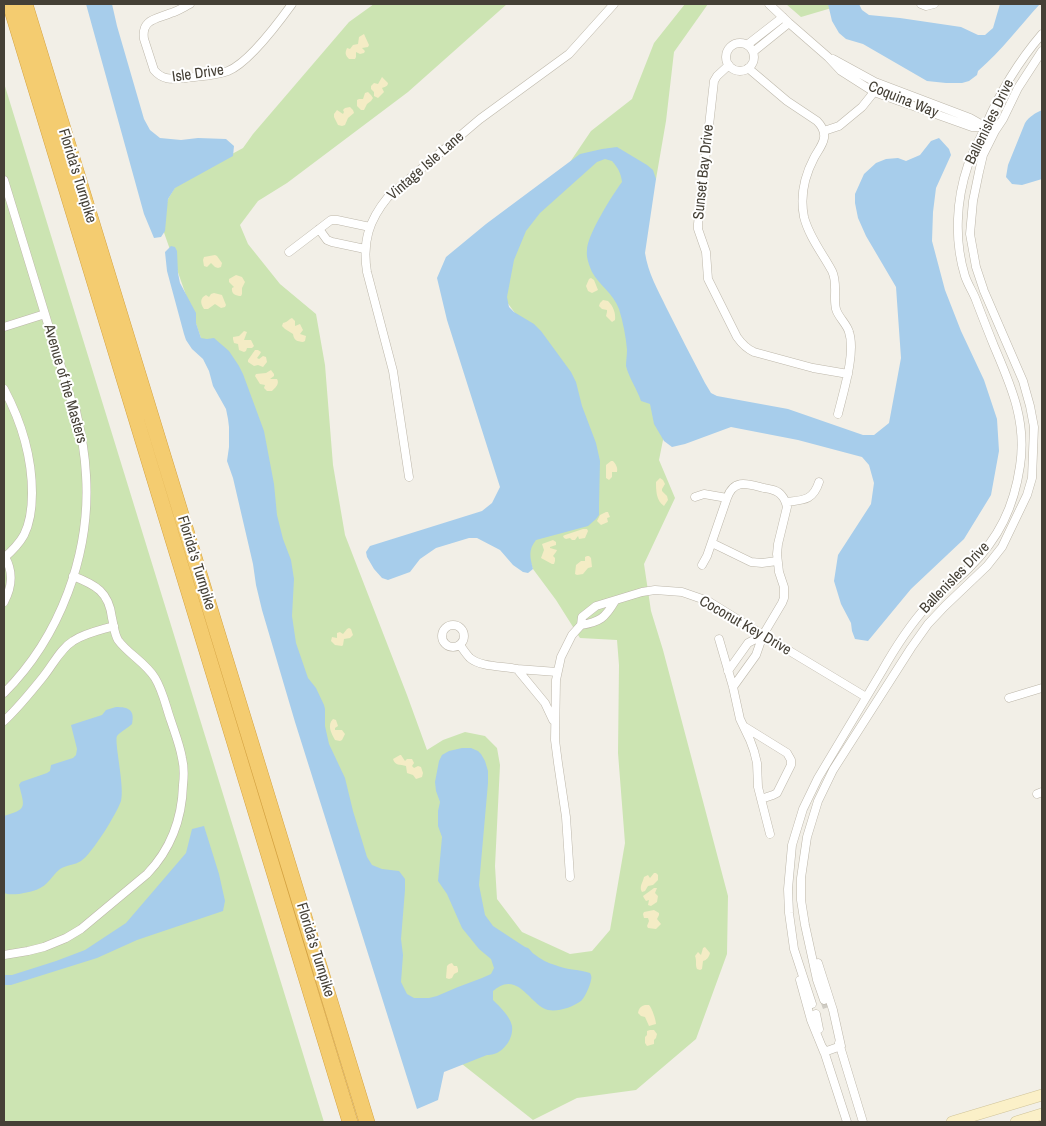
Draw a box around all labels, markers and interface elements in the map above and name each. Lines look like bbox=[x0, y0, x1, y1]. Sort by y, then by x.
street label: Isle Drive bbox=[171, 61, 225, 87]
street label: Ballenisles Drive bbox=[962, 77, 1018, 167]
street label: Coquina Way bbox=[865, 78, 941, 122]
street label: Sunset Bay Drive bbox=[690, 123, 718, 221]
street label: Florida's Turnpike bbox=[54, 127, 100, 225]
street label: Vintage Isle Lane bbox=[384, 128, 468, 204]
street label: Avenue of the Masters bbox=[39, 322, 91, 446]
street label: Florida's Turnpike bbox=[173, 514, 219, 612]
street label: Ballenisles Drive bbox=[916, 539, 994, 617]
street label: Coconut Key Drive bbox=[696, 592, 794, 660]
street label: Florida's Turnpike bbox=[292, 901, 338, 999]

